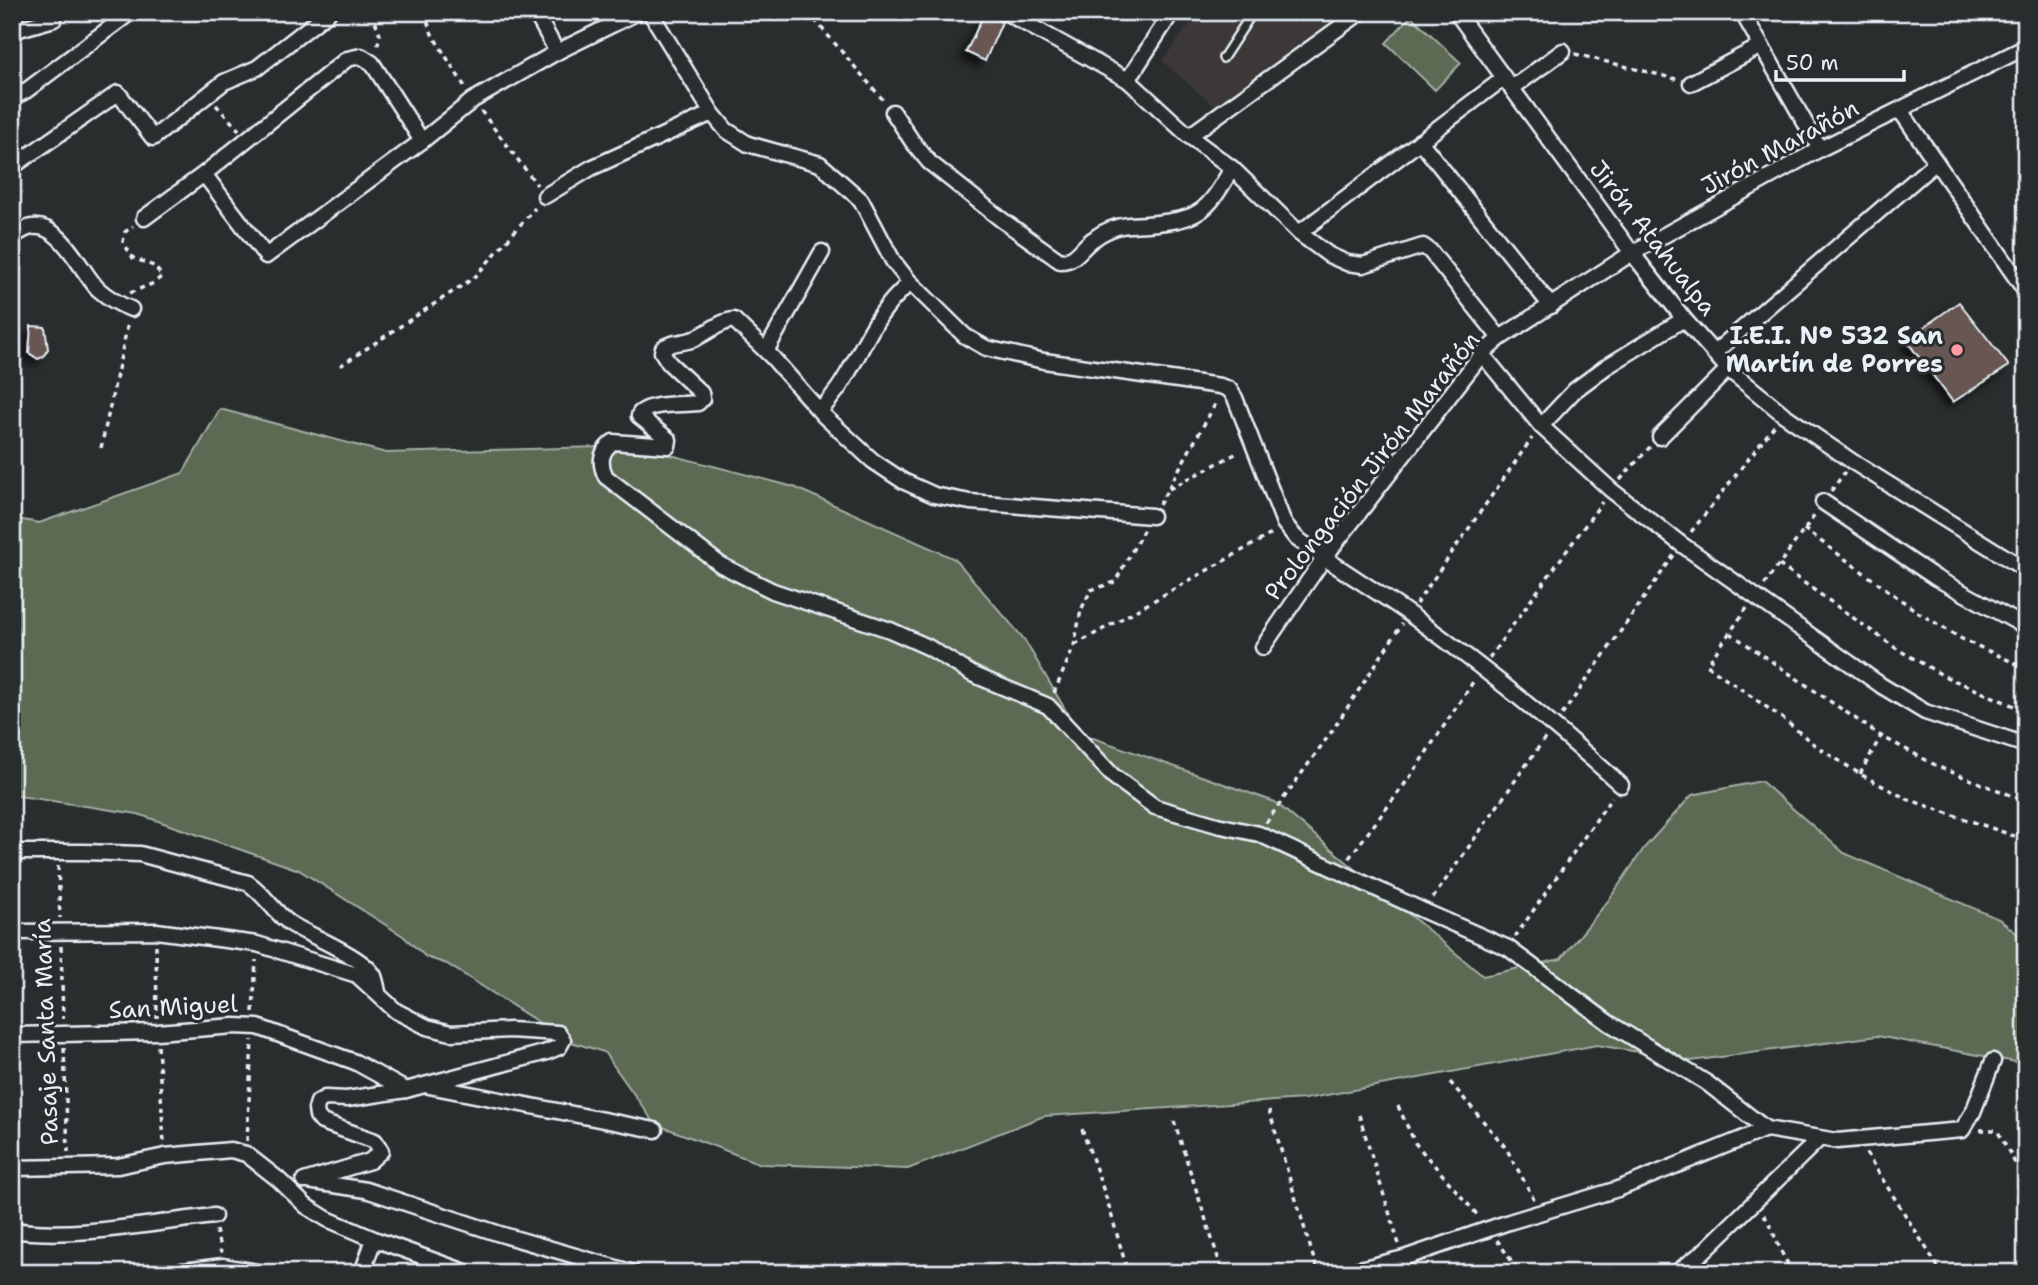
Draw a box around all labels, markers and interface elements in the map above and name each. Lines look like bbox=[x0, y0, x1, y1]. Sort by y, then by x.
scale bar bbox=[1776, 38, 1903, 82]
text: 50 m bbox=[1786, 49, 1839, 77]
street label: Jirón Marañón bbox=[1696, 92, 1864, 202]
street label: Jirón Atahualpa bbox=[1582, 154, 1724, 322]
place label: I.E.I. N° 532 San Martín de Porres bbox=[1726, 320, 1943, 380]
street label: Prolongación Jirón Marañón bbox=[1257, 325, 1487, 607]
marker: I.E.I. N° 532 San Martín de Porres bbox=[1949, 342, 1965, 358]
street label: Pasaje Santa María bbox=[26, 918, 66, 1146]
street label: San Miguel bbox=[108, 988, 239, 1026]

